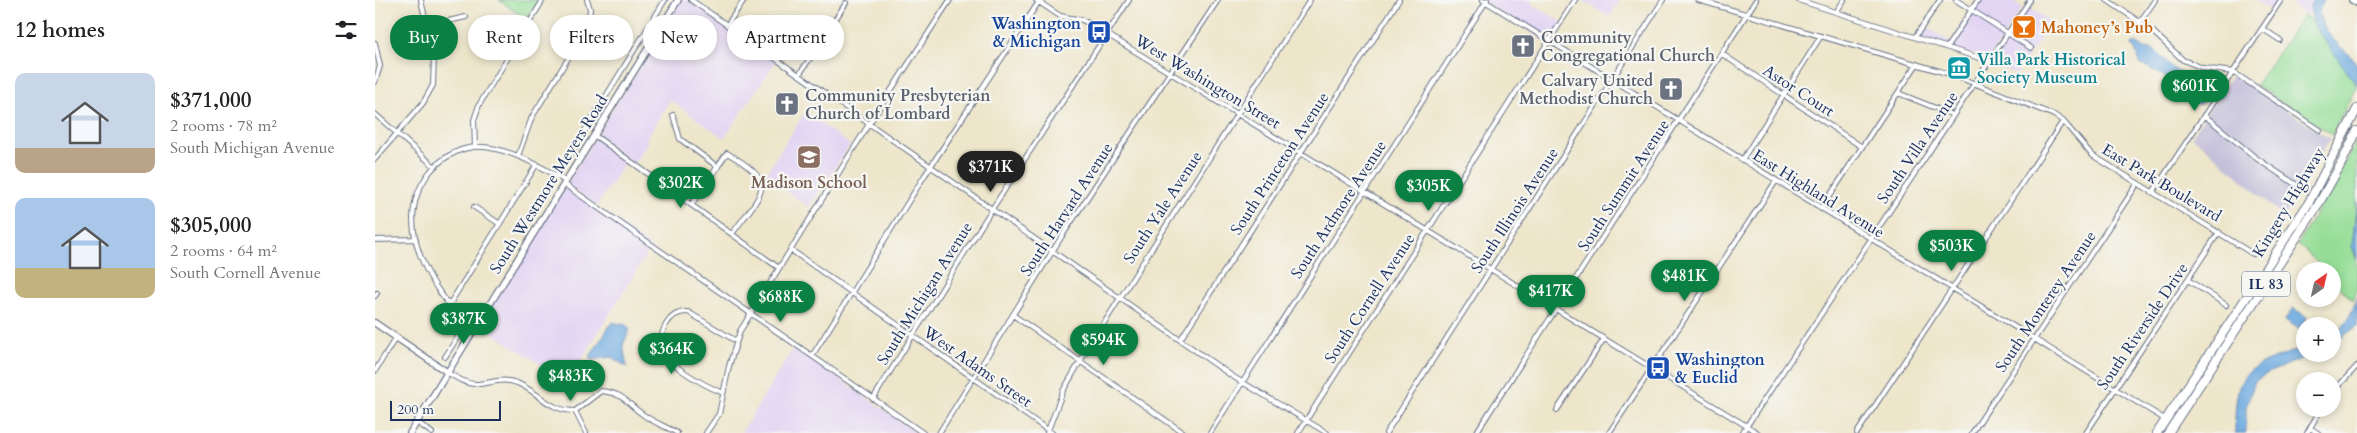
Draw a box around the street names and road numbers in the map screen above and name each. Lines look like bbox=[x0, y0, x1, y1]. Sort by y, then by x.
street label: West Washington Street bbox=[1130, 29, 1285, 134]
street label: Astor Court bbox=[1758, 60, 1838, 122]
street label: South Villa Avenue bbox=[1872, 87, 1964, 208]
street label: South Princeton Avenue bbox=[1225, 88, 1334, 239]
street label: South Westmore Meyers Road bbox=[485, 90, 613, 278]
street label: South Summit Avenue bbox=[1573, 115, 1675, 256]
street label: South Ardmore Avenue bbox=[1286, 136, 1392, 283]
street label: South Harvard Avenue bbox=[1015, 138, 1118, 281]
street label: East Park Boulevard bbox=[2098, 139, 2226, 227]
street label: Kingery Highway bbox=[2247, 143, 2331, 261]
street label: South Illinois Avenue bbox=[1466, 144, 1564, 278]
street label: East Highland Avenue bbox=[1748, 144, 1889, 243]
street label: South Yale Avenue bbox=[1118, 147, 1207, 268]
street label: South Michigan Avenue bbox=[872, 218, 978, 369]
street label: South Monterey Avenue bbox=[1990, 226, 2101, 377]
street label: South Cornell Avenue bbox=[1319, 229, 1420, 368]
street label: South Riverside Drive bbox=[2092, 259, 2194, 394]
road number: IL 83 bbox=[2242, 272, 2290, 296]
street label: West Adams Street bbox=[918, 320, 1036, 413]

